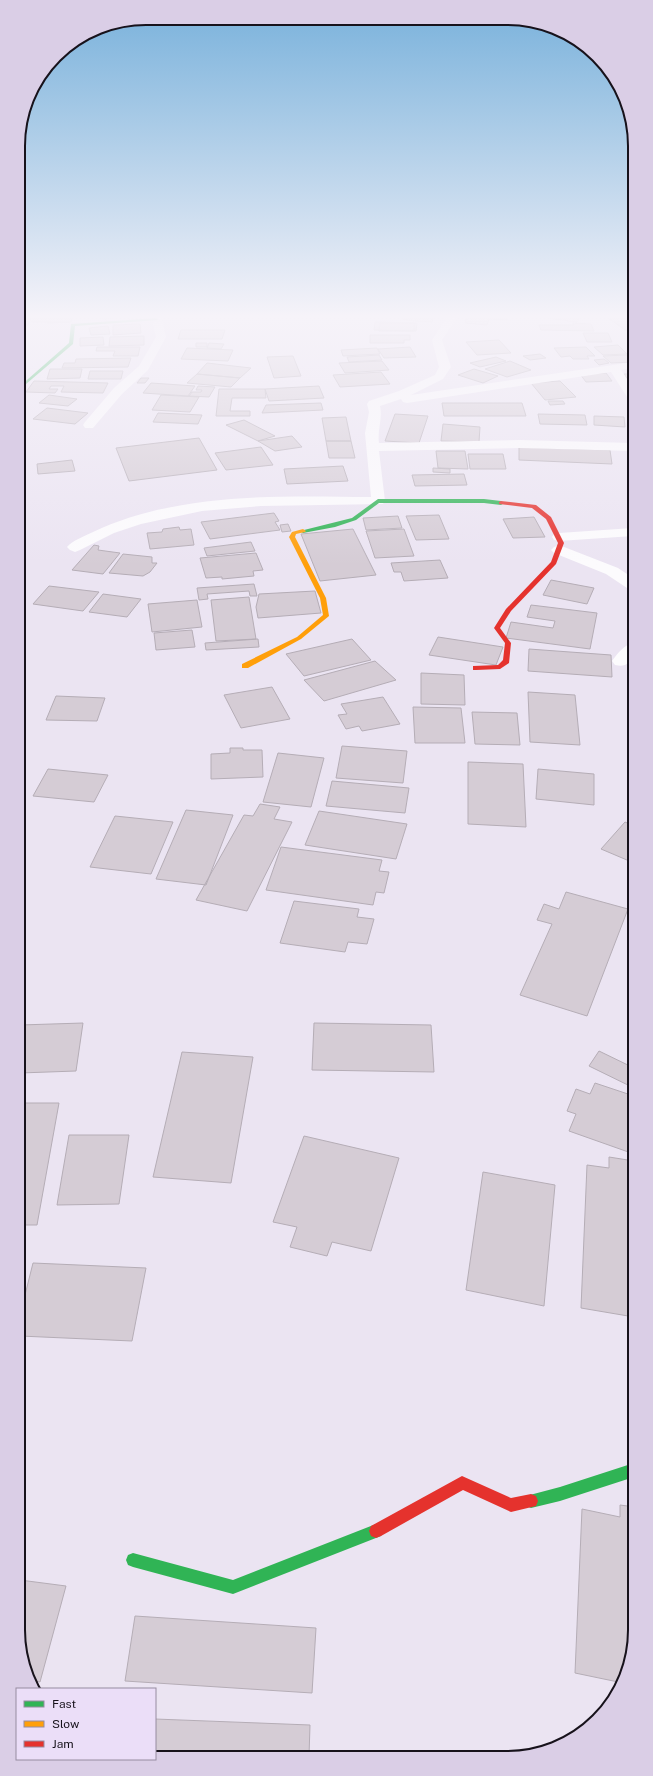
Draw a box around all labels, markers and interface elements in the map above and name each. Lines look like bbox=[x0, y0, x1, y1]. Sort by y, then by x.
legend bbox=[16, 1688, 156, 1760]
text: Fast bbox=[52, 1697, 77, 1711]
text: Slow bbox=[52, 1717, 80, 1731]
text: Jam bbox=[52, 1737, 74, 1751]

